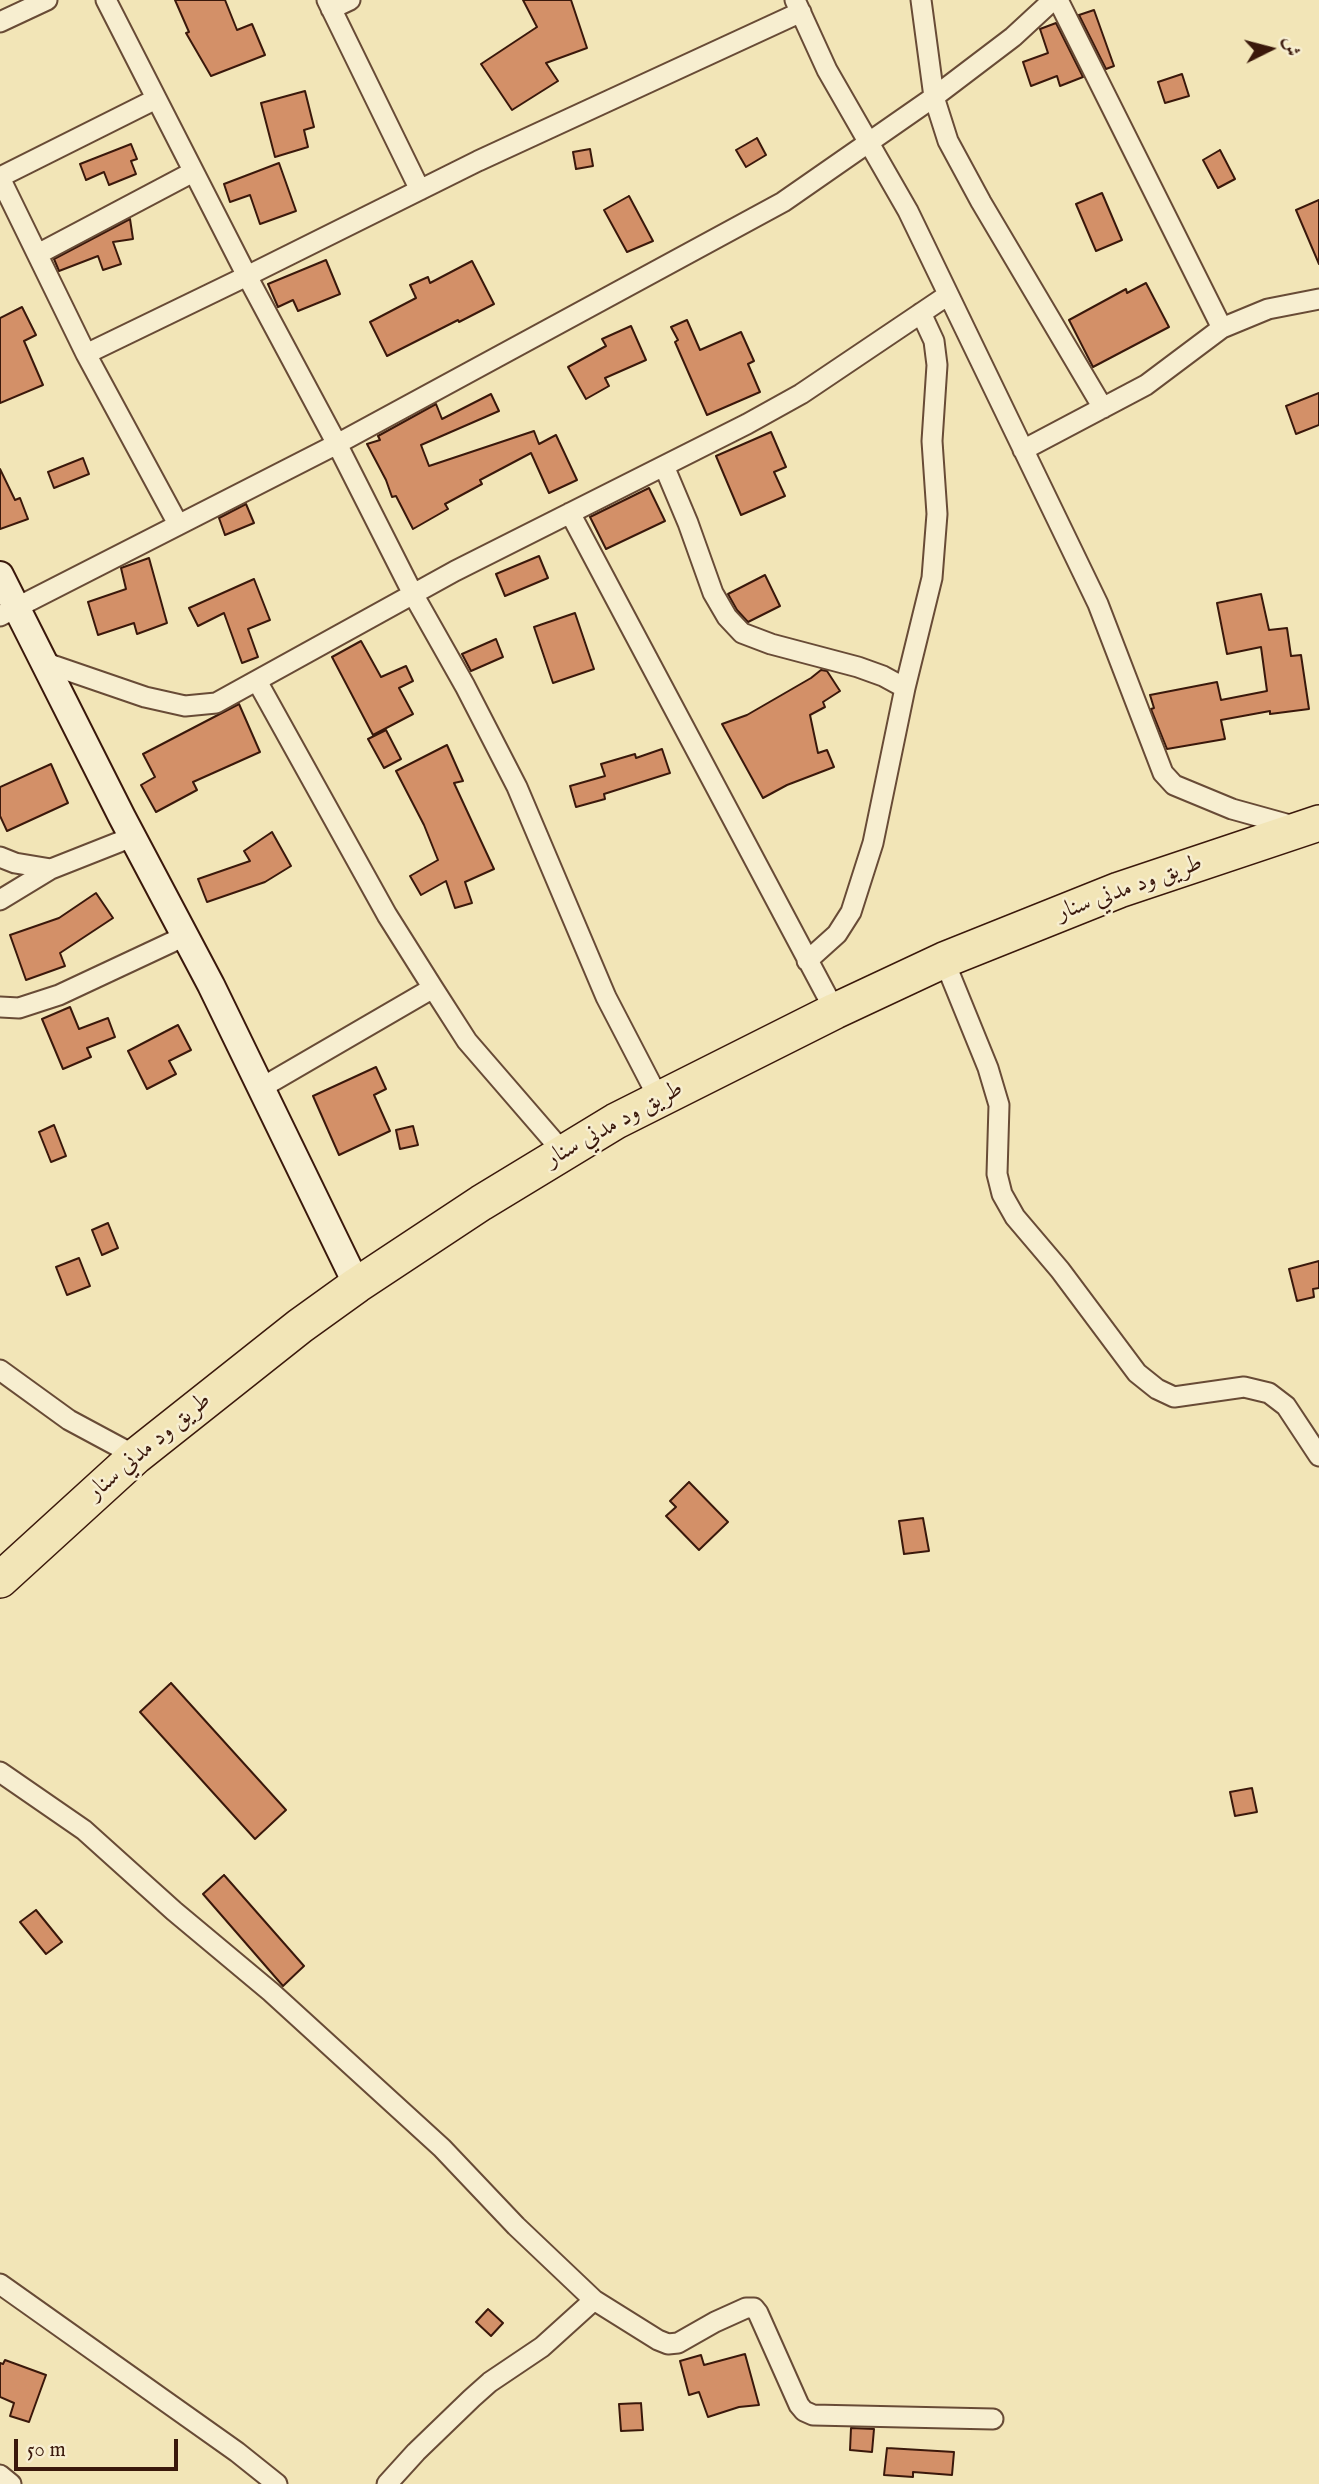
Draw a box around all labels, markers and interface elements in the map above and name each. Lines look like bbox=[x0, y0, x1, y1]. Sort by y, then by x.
north arrow bbox=[1235, 14, 1305, 84]
text: ش bbox=[1278, 36, 1304, 57]
street label: طريق ود مدني سنار bbox=[1053, 849, 1207, 929]
street label: طريق ود مدني سنار bbox=[541, 1075, 689, 1175]
street label: طريق ود مدني سنار bbox=[82, 1387, 218, 1507]
scale bar bbox=[18, 2424, 182, 2468]
text: 50 m bbox=[27, 2437, 66, 2464]

